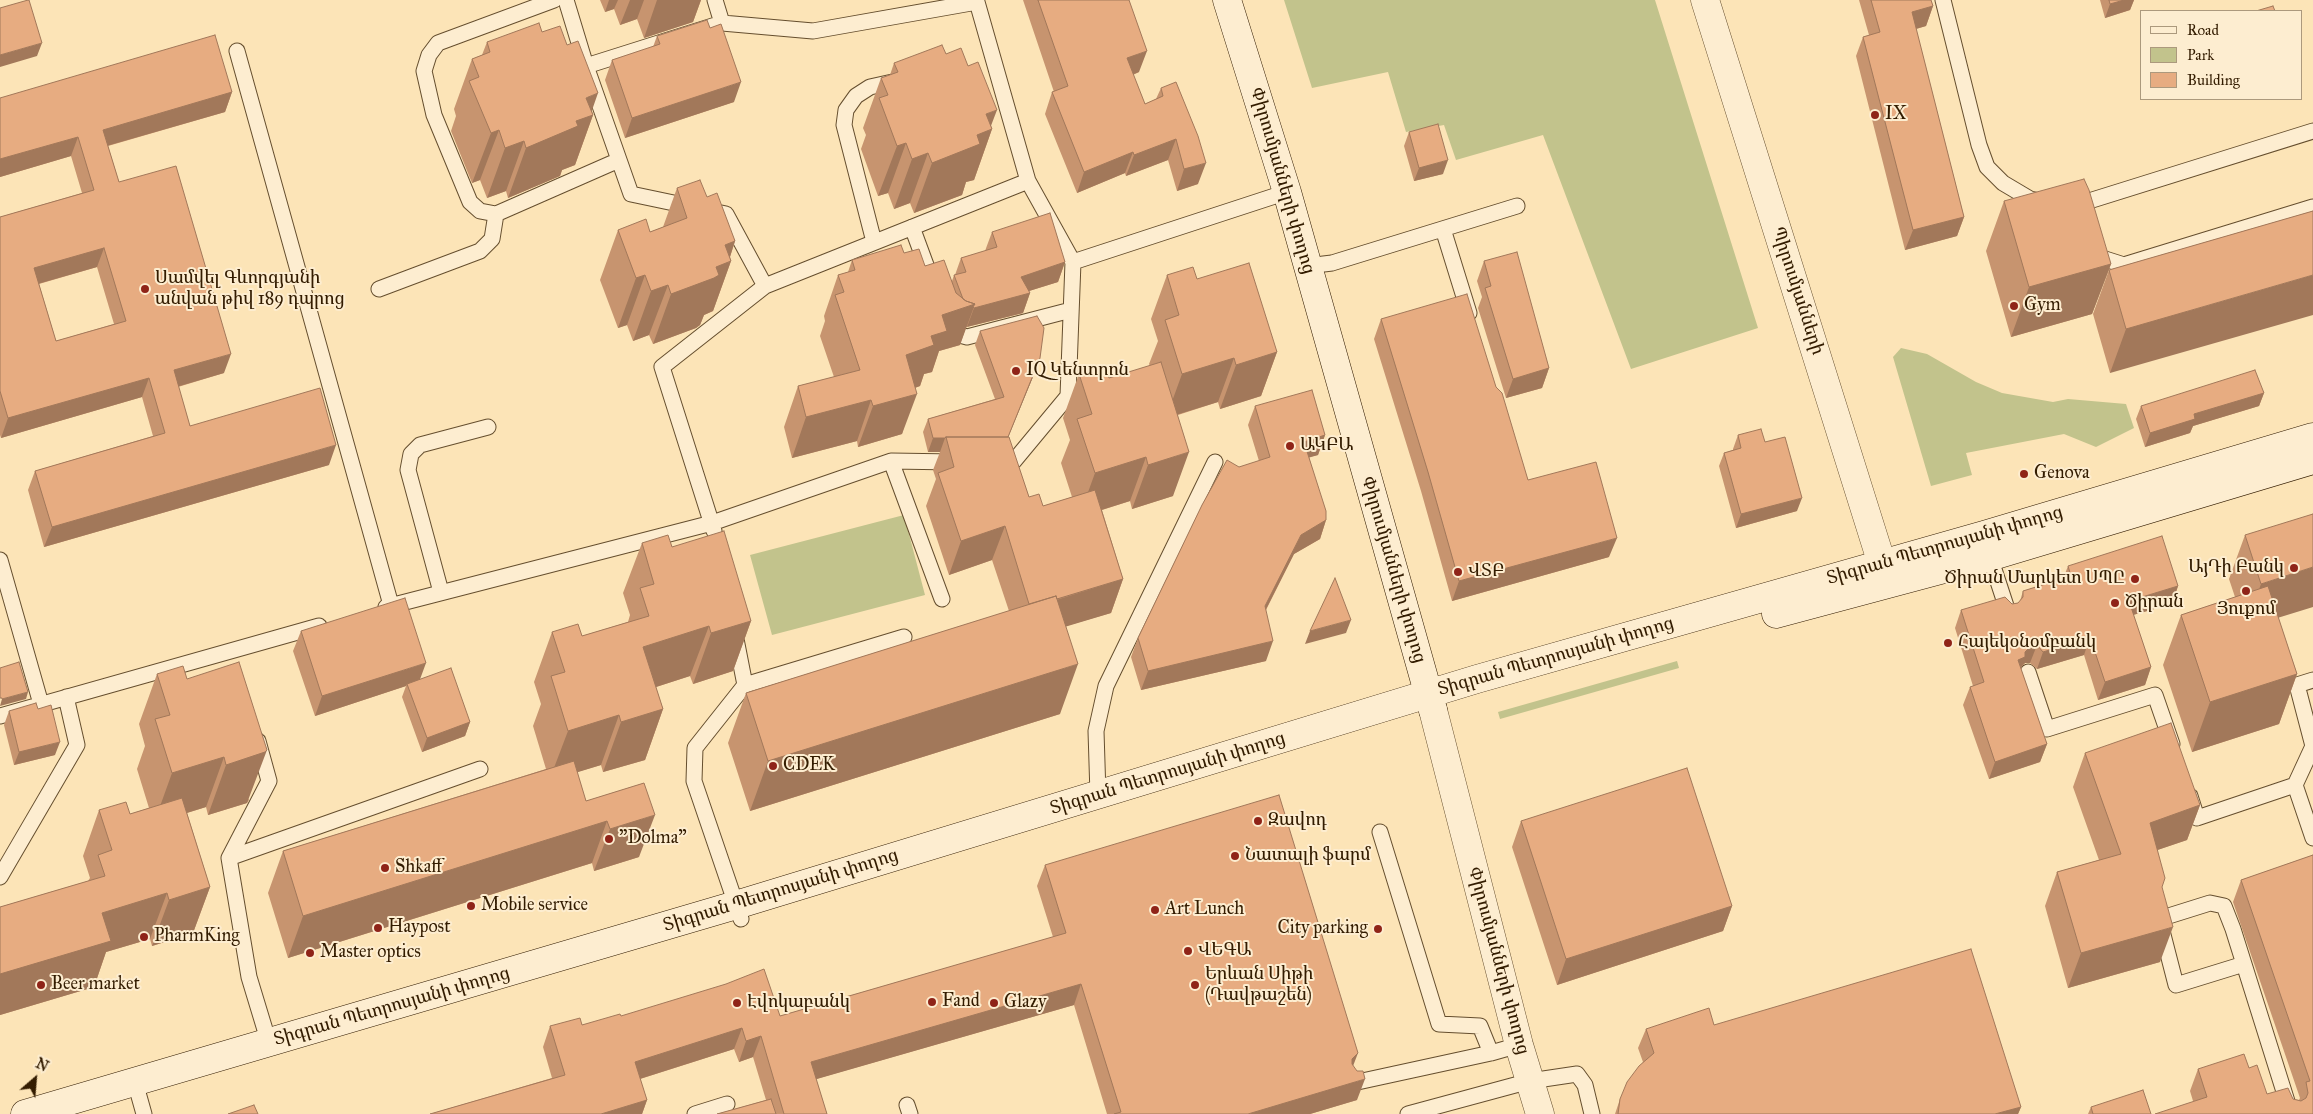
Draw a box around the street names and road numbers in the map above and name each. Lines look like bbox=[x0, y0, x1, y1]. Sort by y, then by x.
street label: Փիրումյանների փողոց bbox=[1245, 85, 1319, 277]
street label: Պիրումյանների bbox=[1766, 224, 1828, 358]
street label: Փիրումյանների փողոց bbox=[1356, 474, 1430, 666]
street label: Տիգրան Պետրոսյանի փողոց bbox=[1824, 502, 2066, 590]
street label: Տիգրան Պետրոսյանի փողոց bbox=[1435, 613, 1677, 701]
street label: Տիգրան Պետրոսյանի փողոց bbox=[1048, 728, 1288, 820]
street label: Տիգրան Պետրոսյանի փողոց bbox=[661, 845, 901, 937]
street label: Փիրումյանների փողոց bbox=[1463, 865, 1533, 1057]
street label: Տիգրան Պետրոսյանի փողոց bbox=[271, 963, 513, 1051]

